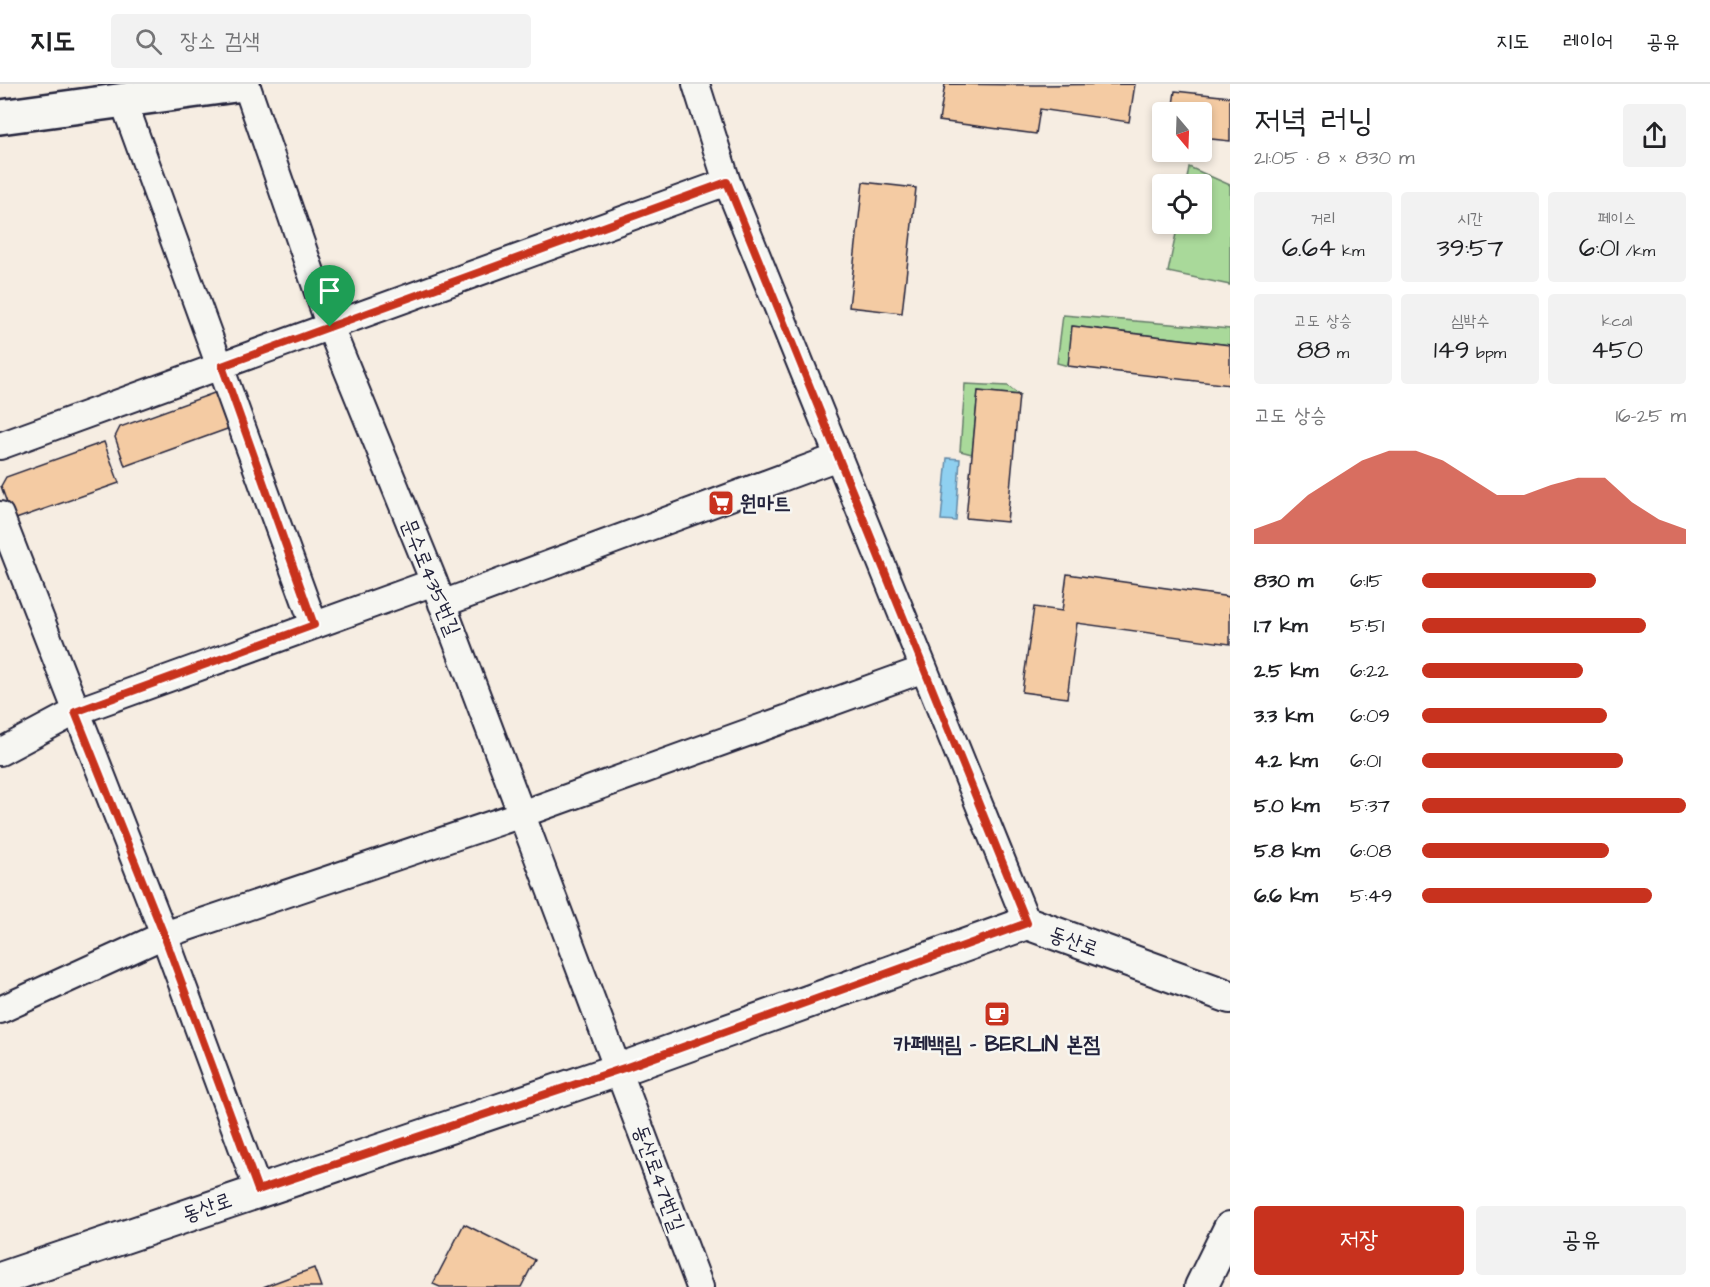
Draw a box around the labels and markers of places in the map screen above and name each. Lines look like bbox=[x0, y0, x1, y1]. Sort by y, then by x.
pin bbox=[304, 265, 355, 327]
supermarket icon: 원마트 bbox=[706, 488, 736, 518]
place label: 원마트 bbox=[740, 489, 791, 518]
cafe icon: 카페백림 - BERLIN 본점 bbox=[982, 999, 1012, 1029]
place label: 카페백림 - BERLIN 본점 bbox=[894, 1030, 1100, 1059]

